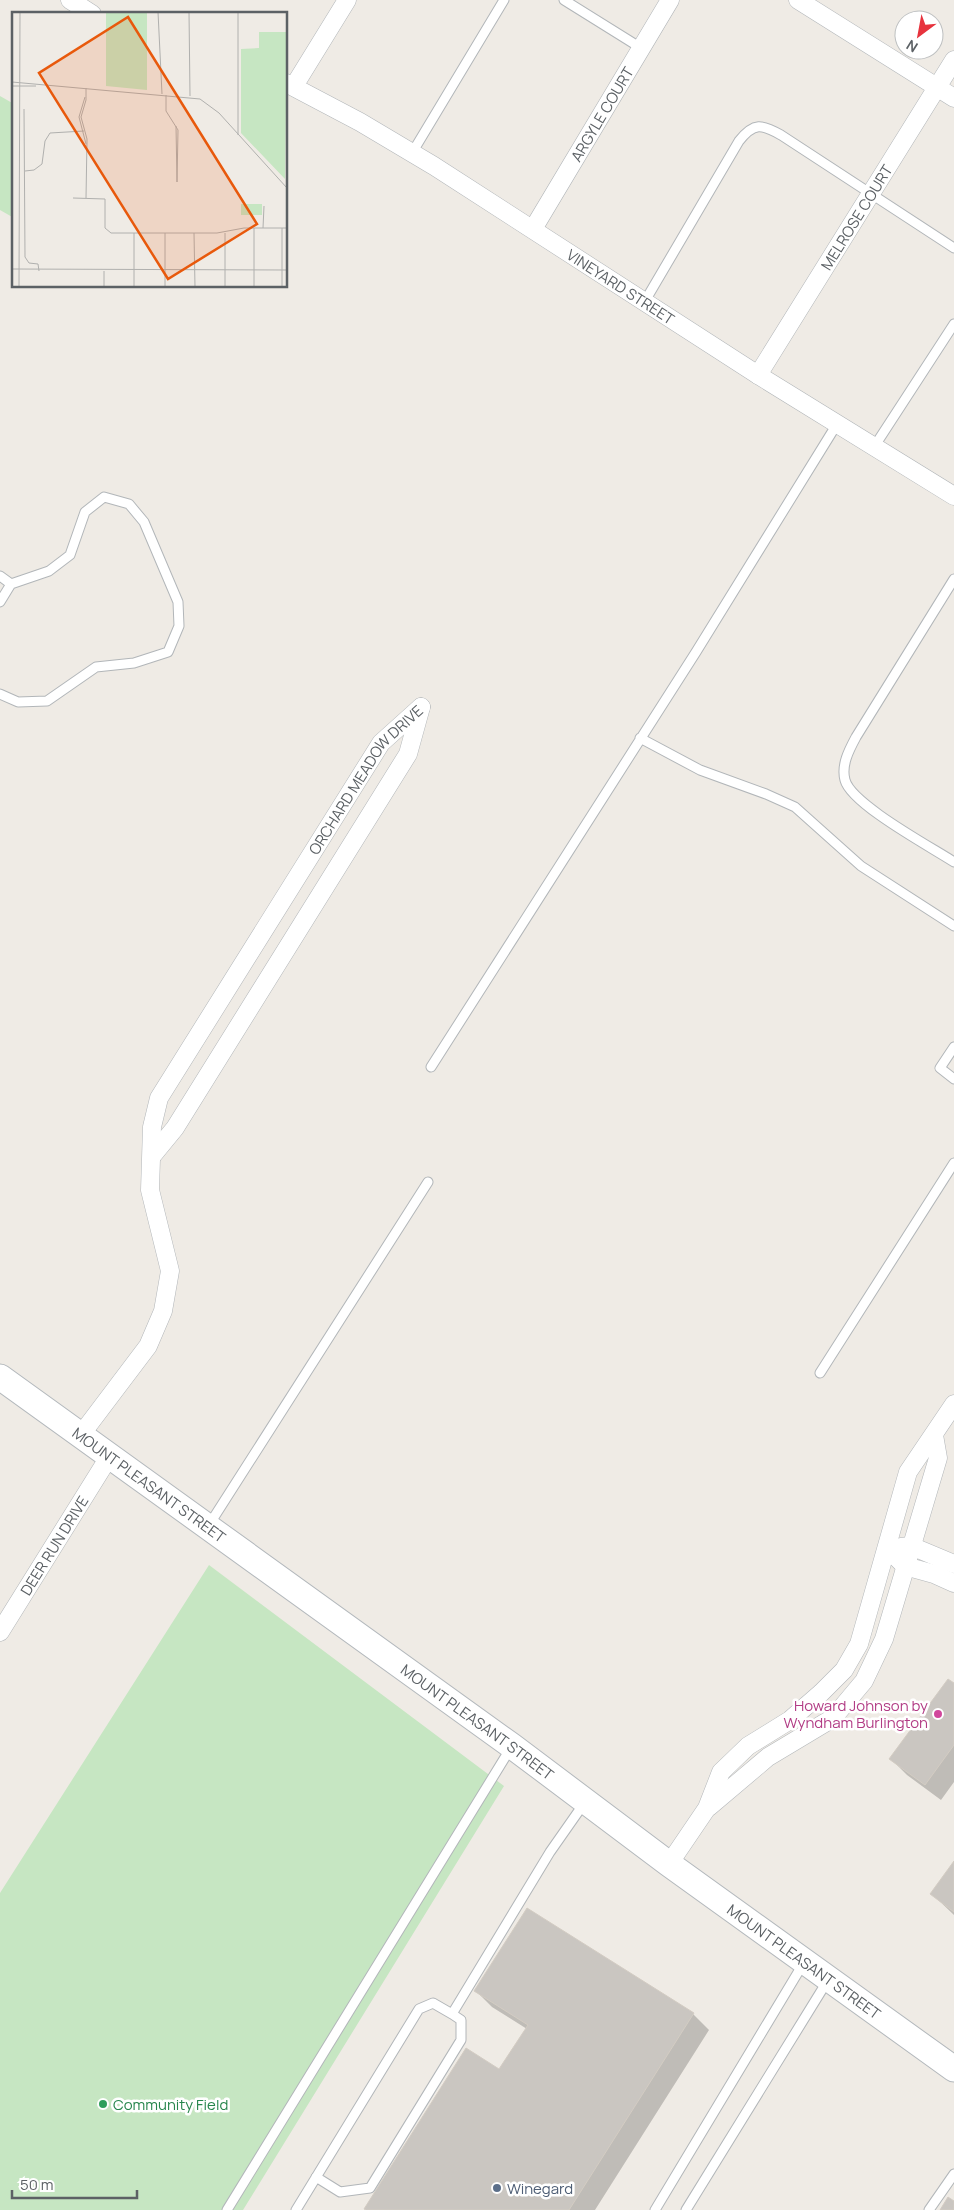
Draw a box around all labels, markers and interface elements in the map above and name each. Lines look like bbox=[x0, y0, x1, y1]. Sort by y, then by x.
north arrow bbox=[894, 10, 944, 60]
inset map bbox=[12, 12, 288, 288]
text: N bbox=[903, 36, 921, 57]
street label: ARGYLE COURT bbox=[565, 63, 638, 165]
street label: MELROSE COURT bbox=[816, 160, 897, 274]
street label: VINEYARD STREET bbox=[563, 244, 679, 329]
street label: ORCHARD MEADOW DRIVE bbox=[303, 700, 427, 858]
street label: MOUNT PLEASANT STREET bbox=[68, 1422, 230, 1547]
street label: DEER RUN DRIVE bbox=[15, 1492, 93, 1599]
street label: MOUNT PLEASANT STREET bbox=[397, 1659, 558, 1785]
place label: Howard Johnson by Wyndham Burlington bbox=[784, 1695, 928, 1733]
marker: Howard Johnson by Wyndham Burlington bbox=[932, 1708, 944, 1720]
street label: MOUNT PLEASANT STREET bbox=[723, 1899, 885, 2024]
place label: Community Field bbox=[113, 2094, 228, 2115]
marker: Community Field bbox=[97, 2098, 109, 2110]
scale bar bbox=[12, 2168, 138, 2200]
text: 50 m bbox=[20, 2174, 54, 2195]
place label: Winegard bbox=[507, 2178, 573, 2199]
marker: Winegard bbox=[491, 2182, 503, 2194]

